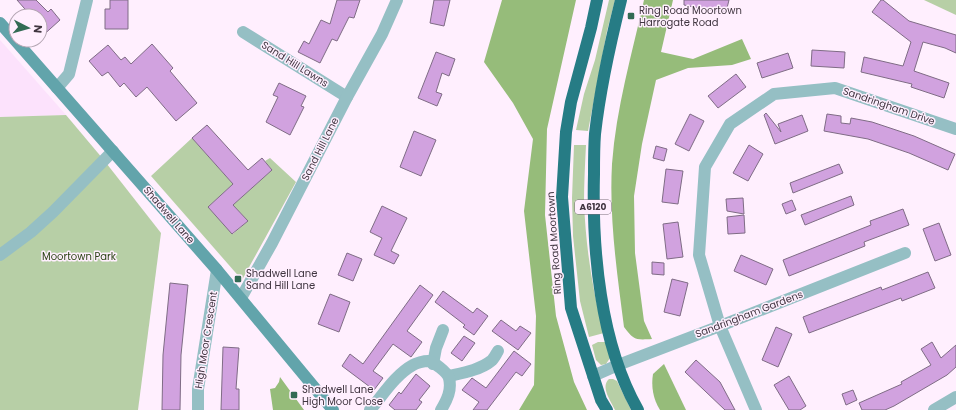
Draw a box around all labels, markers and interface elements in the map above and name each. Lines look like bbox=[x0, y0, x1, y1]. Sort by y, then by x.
place label: Ring Road Moortown Harrogate Road bbox=[639, 3, 742, 30]
north arrow bbox=[8, 8, 48, 48]
marker: Ring Road Moortown Harrogate Road bbox=[626, 11, 636, 21]
text: N bbox=[30, 24, 46, 34]
street label: Sand Hill Lawns bbox=[259, 37, 331, 91]
street label: Sandringham Drive bbox=[841, 83, 937, 129]
street label: Sand Hill Lane bbox=[298, 115, 342, 183]
street label: Shadwell Lane bbox=[140, 183, 198, 247]
street label: Ring Road Moortown bbox=[543, 191, 565, 295]
road number: A6120 bbox=[575, 200, 611, 214]
park label: Moortown Park bbox=[42, 249, 117, 264]
place label: Shadwell Lane Sand Hill Lane bbox=[246, 266, 317, 293]
marker: Shadwell Lane Sand Hill Lane bbox=[233, 274, 243, 284]
street label: Sandringham Gardens bbox=[693, 287, 805, 341]
street label: High Moor Crescent bbox=[191, 290, 221, 390]
place label: Shadwell Lane High Moor Close bbox=[302, 382, 383, 409]
marker: Shadwell Lane High Moor Close bbox=[289, 390, 299, 400]

